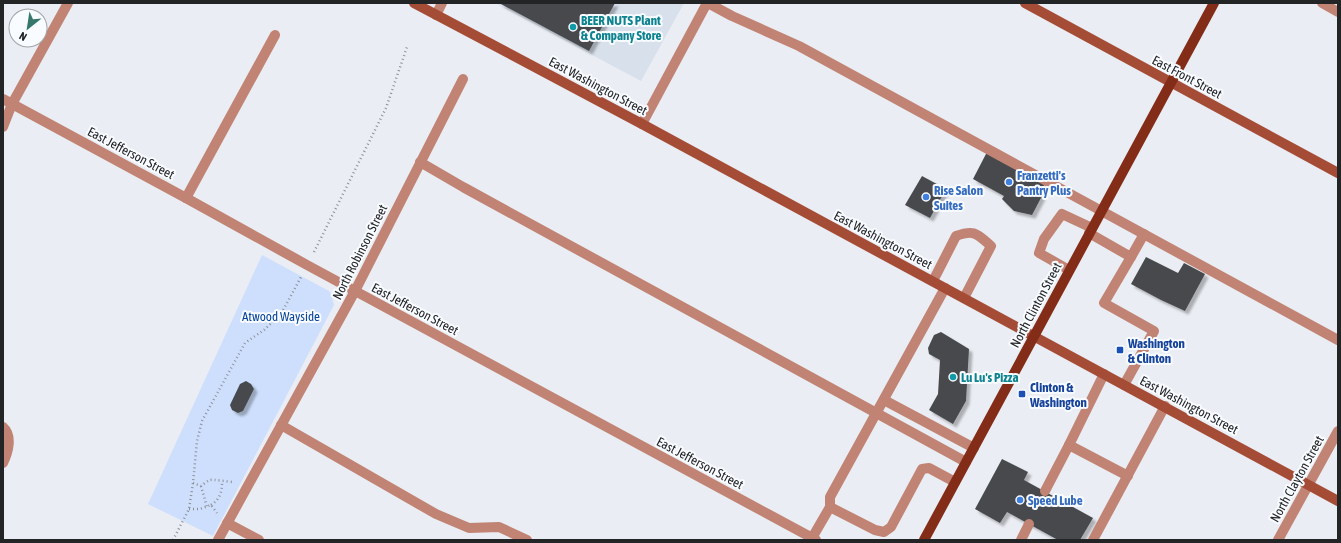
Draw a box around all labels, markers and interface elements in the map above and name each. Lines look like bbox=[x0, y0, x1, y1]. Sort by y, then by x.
north arrow bbox=[8, 8, 48, 48]
place label: BEER NUTS Plant & Company Store bbox=[581, 13, 662, 43]
marker: BEER NUTS Plant & Company Store bbox=[568, 22, 578, 32]
text: N bbox=[17, 30, 29, 43]
street label: East Front Street bbox=[1149, 52, 1225, 102]
street label: East Washington Street bbox=[546, 54, 650, 118]
street label: East Jefferson Street bbox=[85, 124, 177, 182]
place label: Franzetti's Pantry Plus bbox=[1017, 168, 1071, 198]
marker: Franzetti's Pantry Plus bbox=[1004, 177, 1014, 187]
place label: Rise Salon Suites bbox=[934, 183, 983, 213]
marker: Rise Salon Suites bbox=[921, 192, 931, 202]
street label: North Robinson Street bbox=[330, 202, 391, 302]
street label: East Washington Street bbox=[831, 208, 935, 272]
street label: North Clinton Street bbox=[1007, 260, 1065, 350]
street label: East Jefferson Street bbox=[369, 280, 461, 338]
park label: Atwood Wayside bbox=[242, 309, 320, 324]
place label: Washington & Clinton bbox=[1127, 336, 1185, 366]
marker: Washington & Clinton bbox=[1115, 345, 1125, 355]
place label: Lu Lu's Pizza bbox=[961, 370, 1019, 385]
marker: Lu Lu's Pizza bbox=[948, 372, 958, 382]
street label: East Washington Street bbox=[1137, 373, 1241, 437]
place label: Clinton & Washington bbox=[1029, 380, 1087, 410]
marker: Clinton & Washington bbox=[1017, 389, 1027, 399]
street label: North Clayton Street bbox=[1267, 433, 1327, 525]
street label: East Jefferson Street bbox=[654, 434, 746, 492]
place label: Speed Lube bbox=[1028, 493, 1083, 508]
marker: Speed Lube bbox=[1015, 495, 1025, 505]

